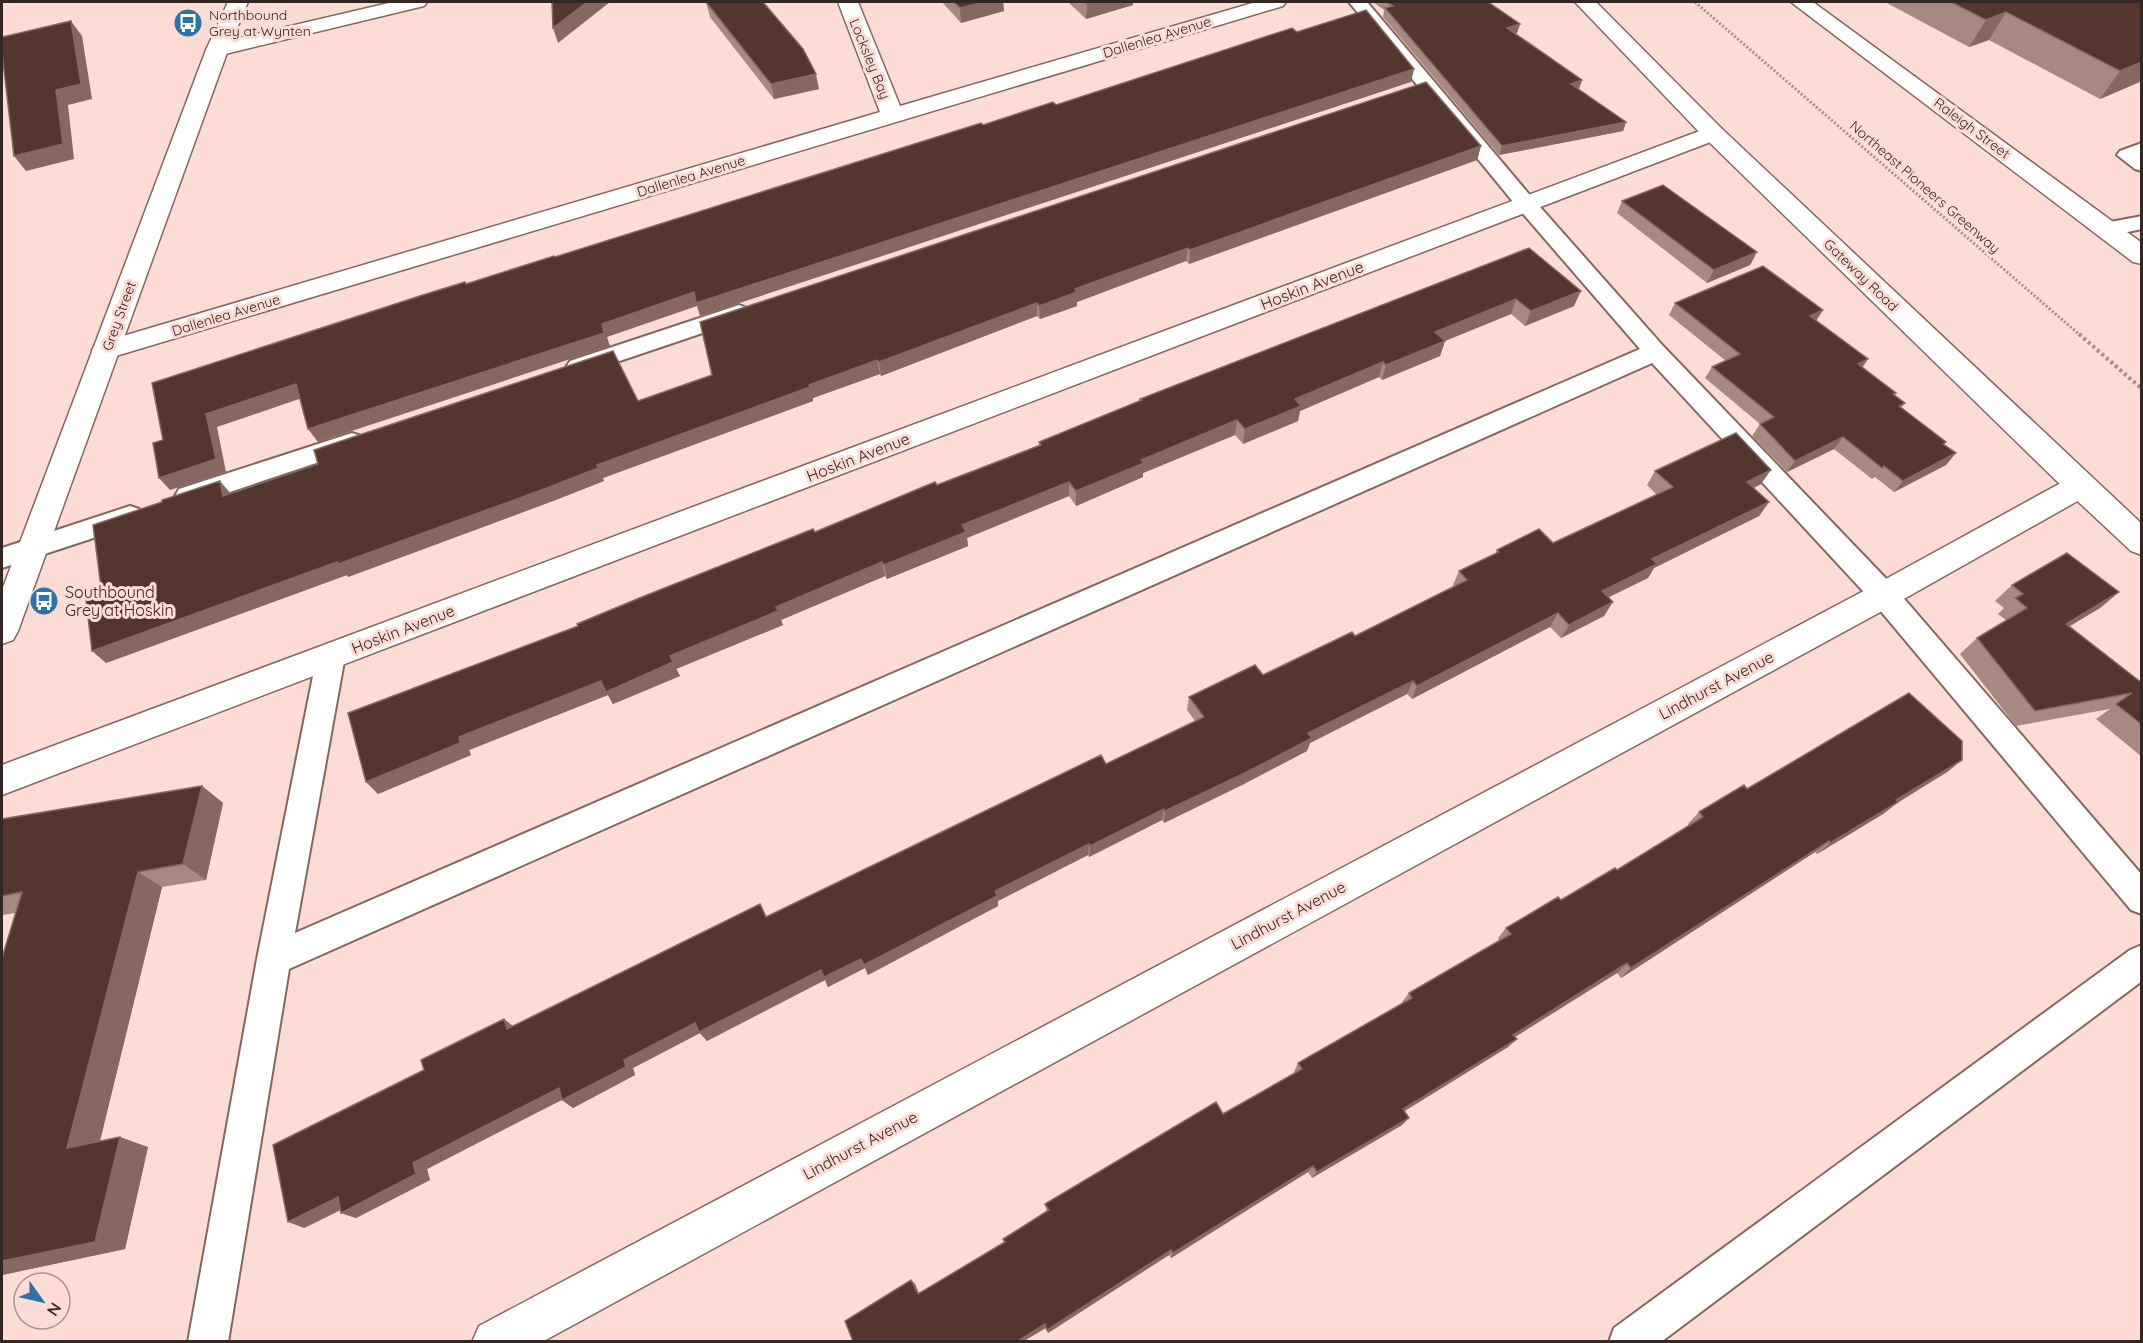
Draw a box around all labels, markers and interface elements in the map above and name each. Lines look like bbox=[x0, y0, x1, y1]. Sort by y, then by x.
place label: Northbound Grey at Wynten bbox=[209, 6, 311, 40]
bus stop icon: Northbound Grey at Wynten bbox=[172, 7, 204, 39]
street label: Dallenlea Avenue bbox=[1101, 12, 1213, 62]
street label: Locksley Bay bbox=[846, 16, 894, 102]
street label: Raleigh Street bbox=[1930, 94, 2014, 163]
street label: Northeast Pioneers Greenway bbox=[1846, 117, 2004, 257]
street label: Dallenlea Avenue bbox=[635, 151, 747, 201]
street label: Gateway Road bbox=[1820, 235, 1902, 315]
street label: Hoskin Avenue bbox=[1258, 256, 1366, 314]
street label: Grey Street bbox=[98, 279, 140, 353]
street label: Dallenlea Avenue bbox=[170, 290, 282, 340]
street label: Hoskin Avenue bbox=[804, 428, 912, 486]
place label: Southbound Grey at Hoskin bbox=[65, 582, 174, 620]
bus stop icon: Southbound Grey at Hoskin bbox=[28, 585, 60, 617]
street label: Hoskin Avenue bbox=[349, 600, 457, 658]
street label: Lindhurst Avenue bbox=[1655, 646, 1777, 724]
street label: Lindhurst Avenue bbox=[1227, 876, 1349, 954]
street label: Lindhurst Avenue bbox=[799, 1106, 921, 1184]
north arrow bbox=[12, 1271, 72, 1331]
text: N bbox=[43, 1299, 66, 1320]

